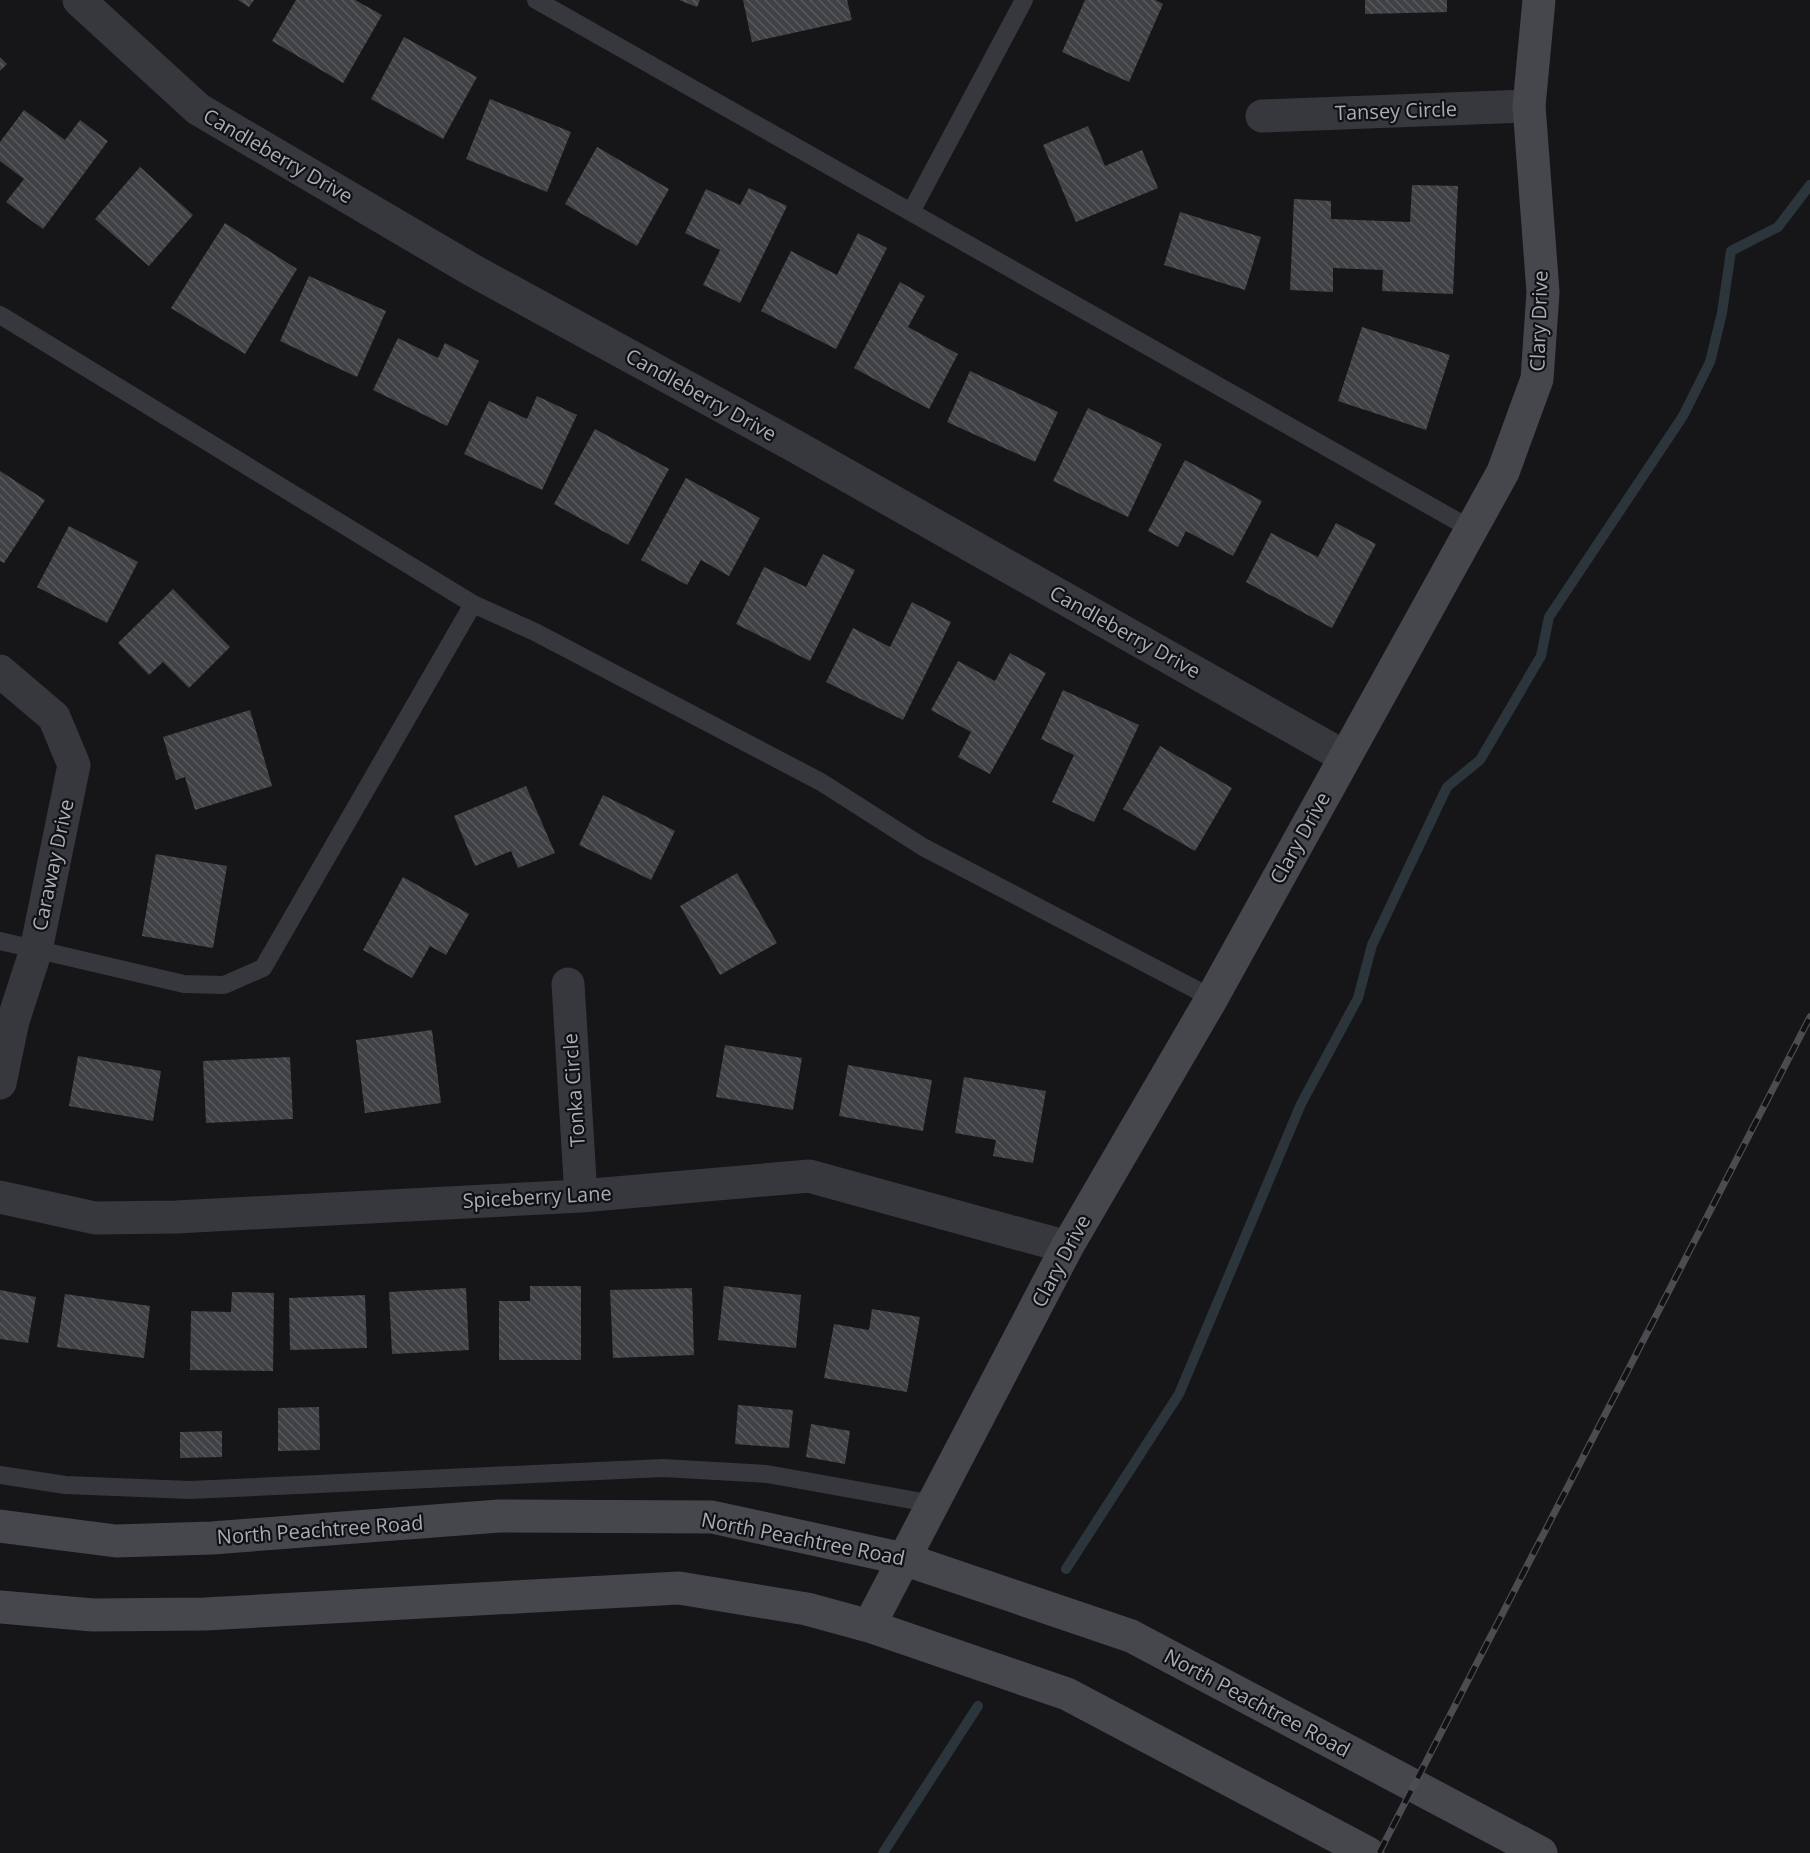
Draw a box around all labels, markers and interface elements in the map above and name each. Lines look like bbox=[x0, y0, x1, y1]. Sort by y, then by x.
street label: Tansey Circle bbox=[1335, 95, 1457, 126]
street label: Candleberry Drive bbox=[199, 102, 358, 209]
street label: Clary Drive bbox=[1523, 270, 1554, 372]
street label: Candleberry Drive bbox=[621, 342, 781, 447]
street label: Candleberry Drive bbox=[1045, 579, 1205, 684]
street label: Clary Drive bbox=[1263, 787, 1336, 889]
street label: Caraway Drive bbox=[25, 797, 80, 933]
street label: Tonka Circle bbox=[556, 1032, 591, 1148]
street label: Spiceberry Lane bbox=[462, 1179, 612, 1214]
street label: Clary Drive bbox=[1025, 1210, 1096, 1312]
street label: North Peachtree Road bbox=[699, 1506, 907, 1571]
street label: North Peachtree Road bbox=[216, 1509, 424, 1550]
street label: North Peachtree Road bbox=[1160, 1642, 1355, 1763]

